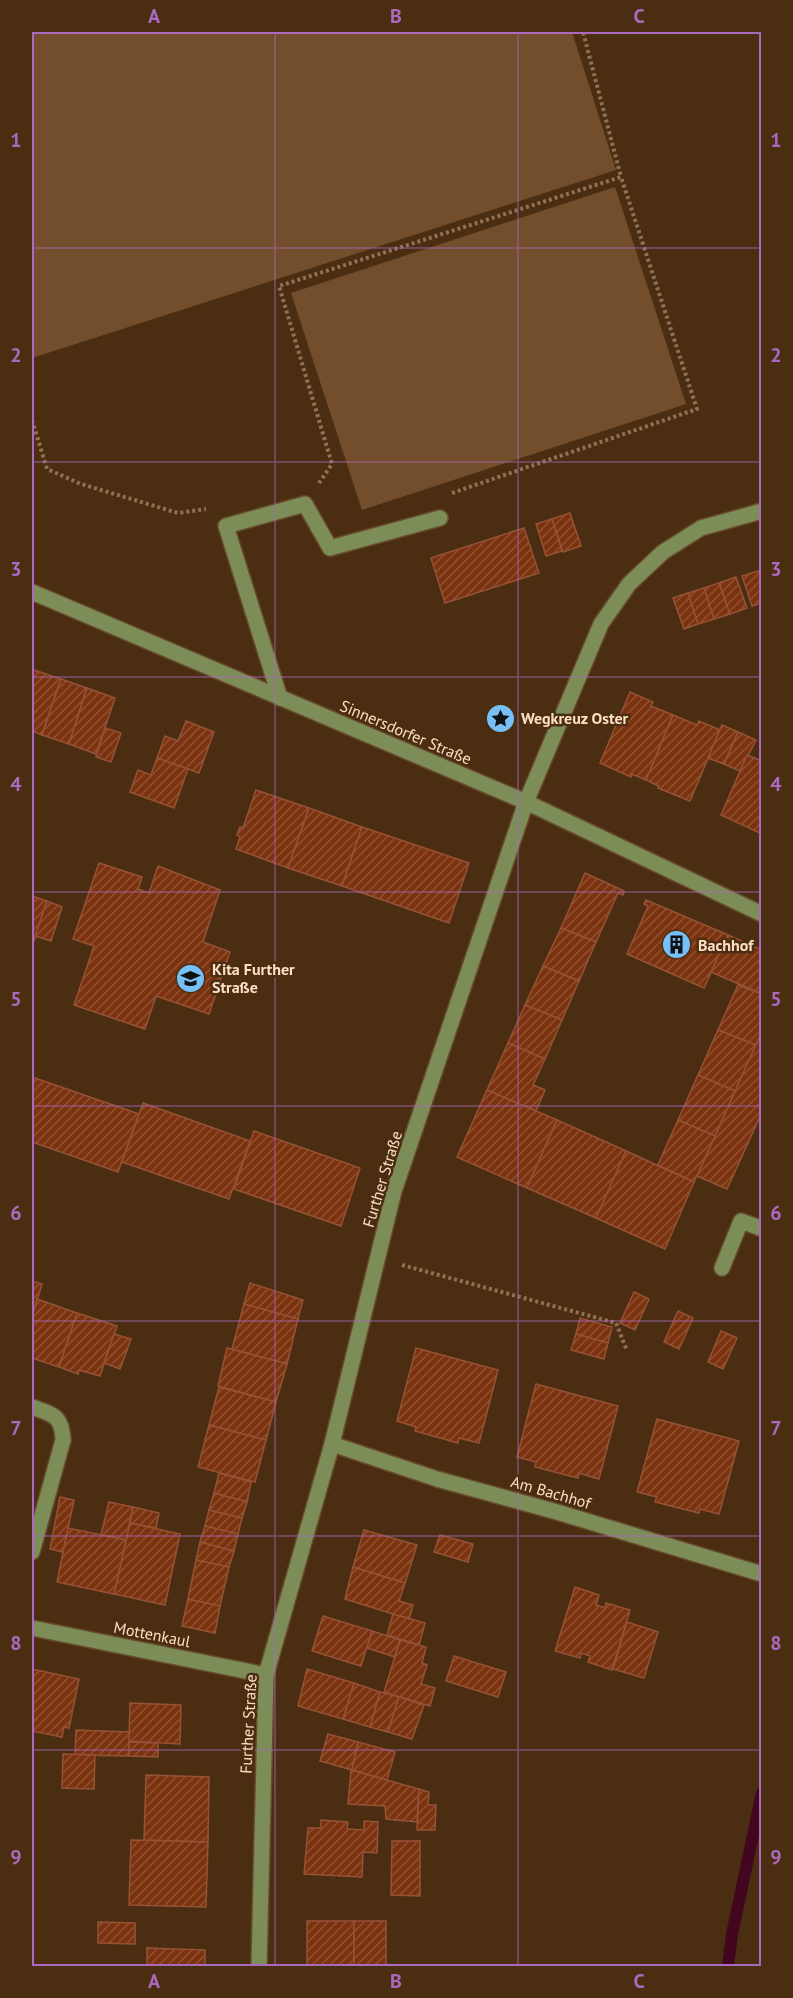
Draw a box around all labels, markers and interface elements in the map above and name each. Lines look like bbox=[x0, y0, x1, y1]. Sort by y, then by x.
text: A bbox=[148, 3, 161, 29]
text: B bbox=[390, 3, 402, 29]
text: C bbox=[633, 3, 645, 29]
text: 1 bbox=[10, 127, 22, 153]
text: 1 bbox=[770, 127, 782, 153]
text: 2 bbox=[10, 342, 22, 368]
text: 2 bbox=[770, 342, 782, 368]
text: 3 bbox=[10, 556, 22, 582]
text: 3 bbox=[770, 556, 782, 582]
street label: Sinnersdorfer Straße bbox=[337, 695, 475, 769]
place icon: Wegkreuz Oster bbox=[484, 702, 516, 734]
place label: Wegkreuz Oster bbox=[521, 708, 629, 728]
text: 4 bbox=[10, 771, 22, 797]
text: 4 bbox=[770, 771, 782, 797]
building icon: Bachhof bbox=[661, 929, 693, 961]
place label: Bachhof bbox=[698, 935, 754, 955]
place label: Kita Further Straße bbox=[212, 959, 295, 997]
school or university icon: Kita Further Straße bbox=[175, 962, 207, 994]
text: 5 bbox=[10, 986, 22, 1012]
text: 5 bbox=[770, 986, 782, 1012]
street label: Further Straße bbox=[358, 1128, 406, 1230]
text: 6 bbox=[10, 1200, 22, 1226]
text: 6 bbox=[770, 1200, 782, 1226]
text: 7 bbox=[10, 1415, 22, 1441]
text: 7 bbox=[770, 1415, 782, 1441]
street label: Am Bachhof bbox=[509, 1471, 594, 1513]
street label: Mottenkaul bbox=[112, 1617, 192, 1651]
text: 8 bbox=[10, 1630, 22, 1656]
text: 8 bbox=[770, 1630, 782, 1656]
street label: Further Straße bbox=[235, 1674, 261, 1774]
text: 9 bbox=[10, 1844, 22, 1870]
text: 9 bbox=[770, 1844, 782, 1870]
text: A bbox=[148, 1968, 161, 1994]
text: B bbox=[390, 1968, 402, 1994]
text: C bbox=[633, 1968, 645, 1994]

